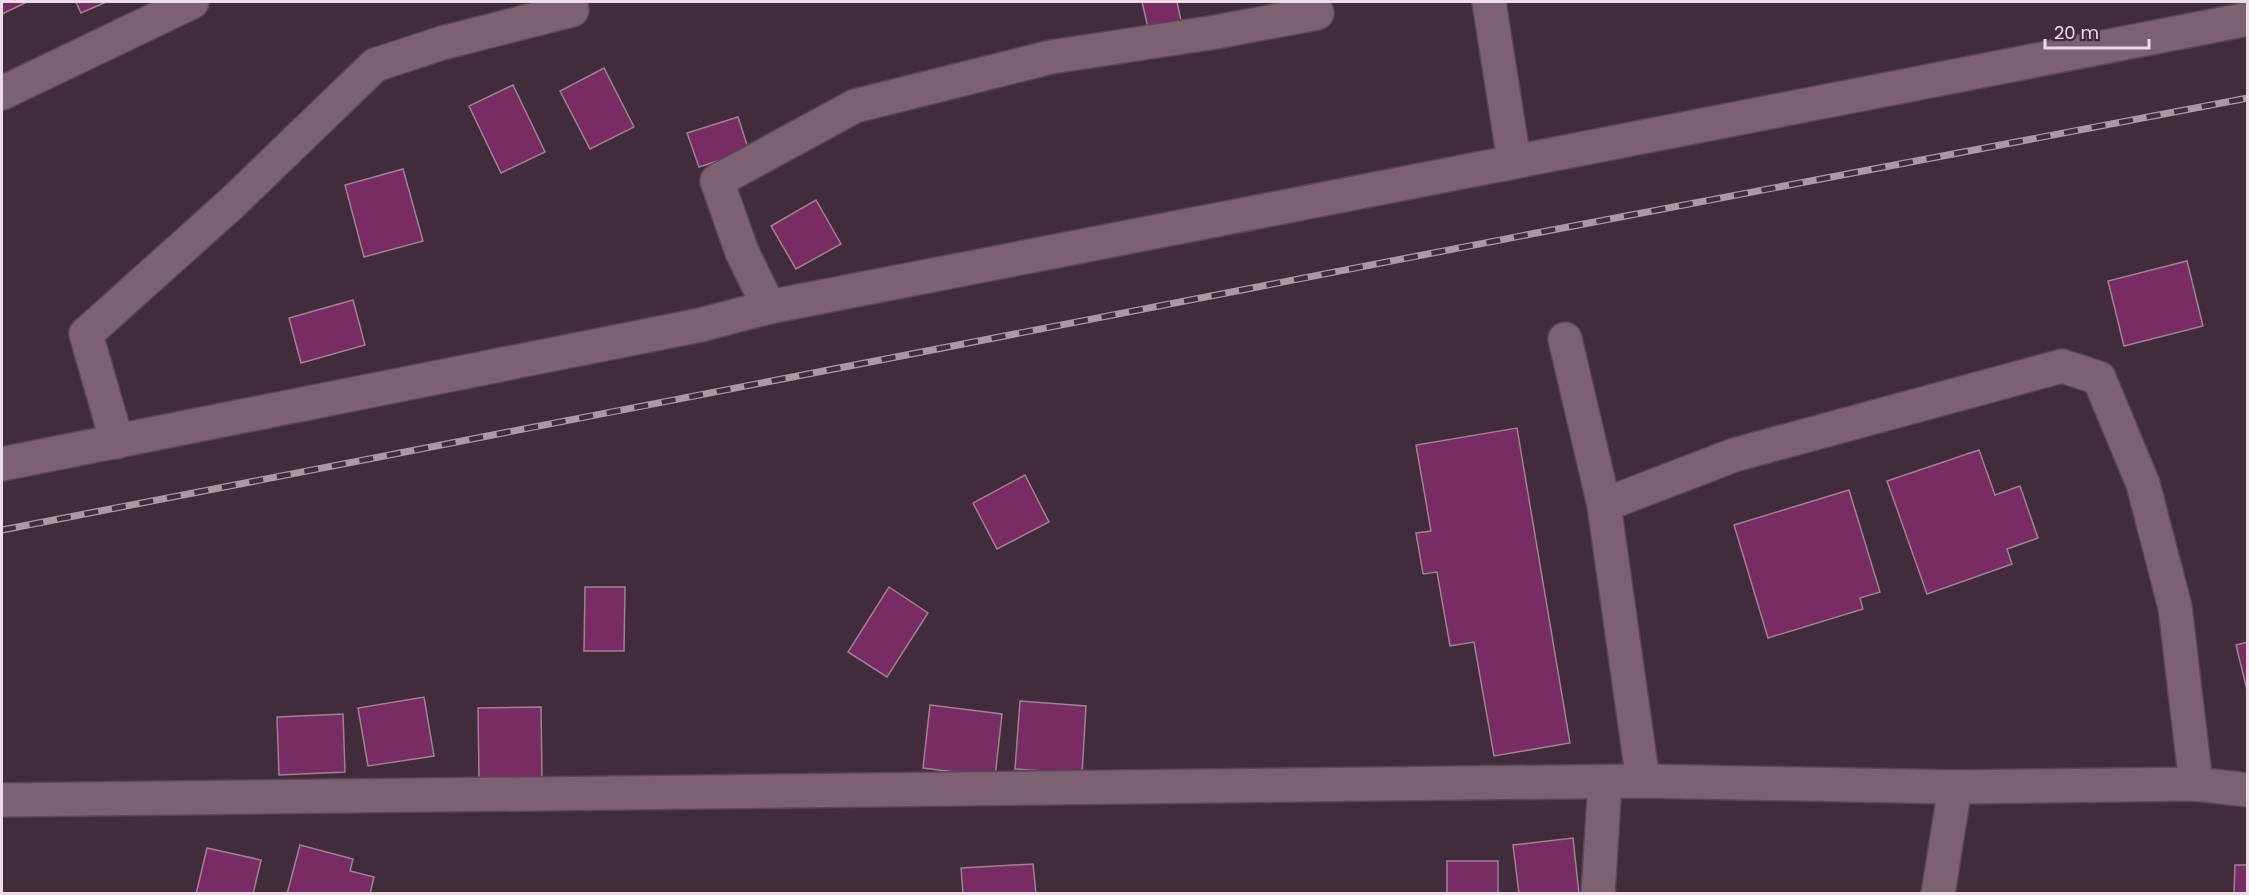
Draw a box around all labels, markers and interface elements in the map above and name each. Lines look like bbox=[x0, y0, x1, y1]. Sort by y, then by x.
scale bar bbox=[2045, 12, 2148, 50]
text: 20 m bbox=[2054, 20, 2099, 45]

